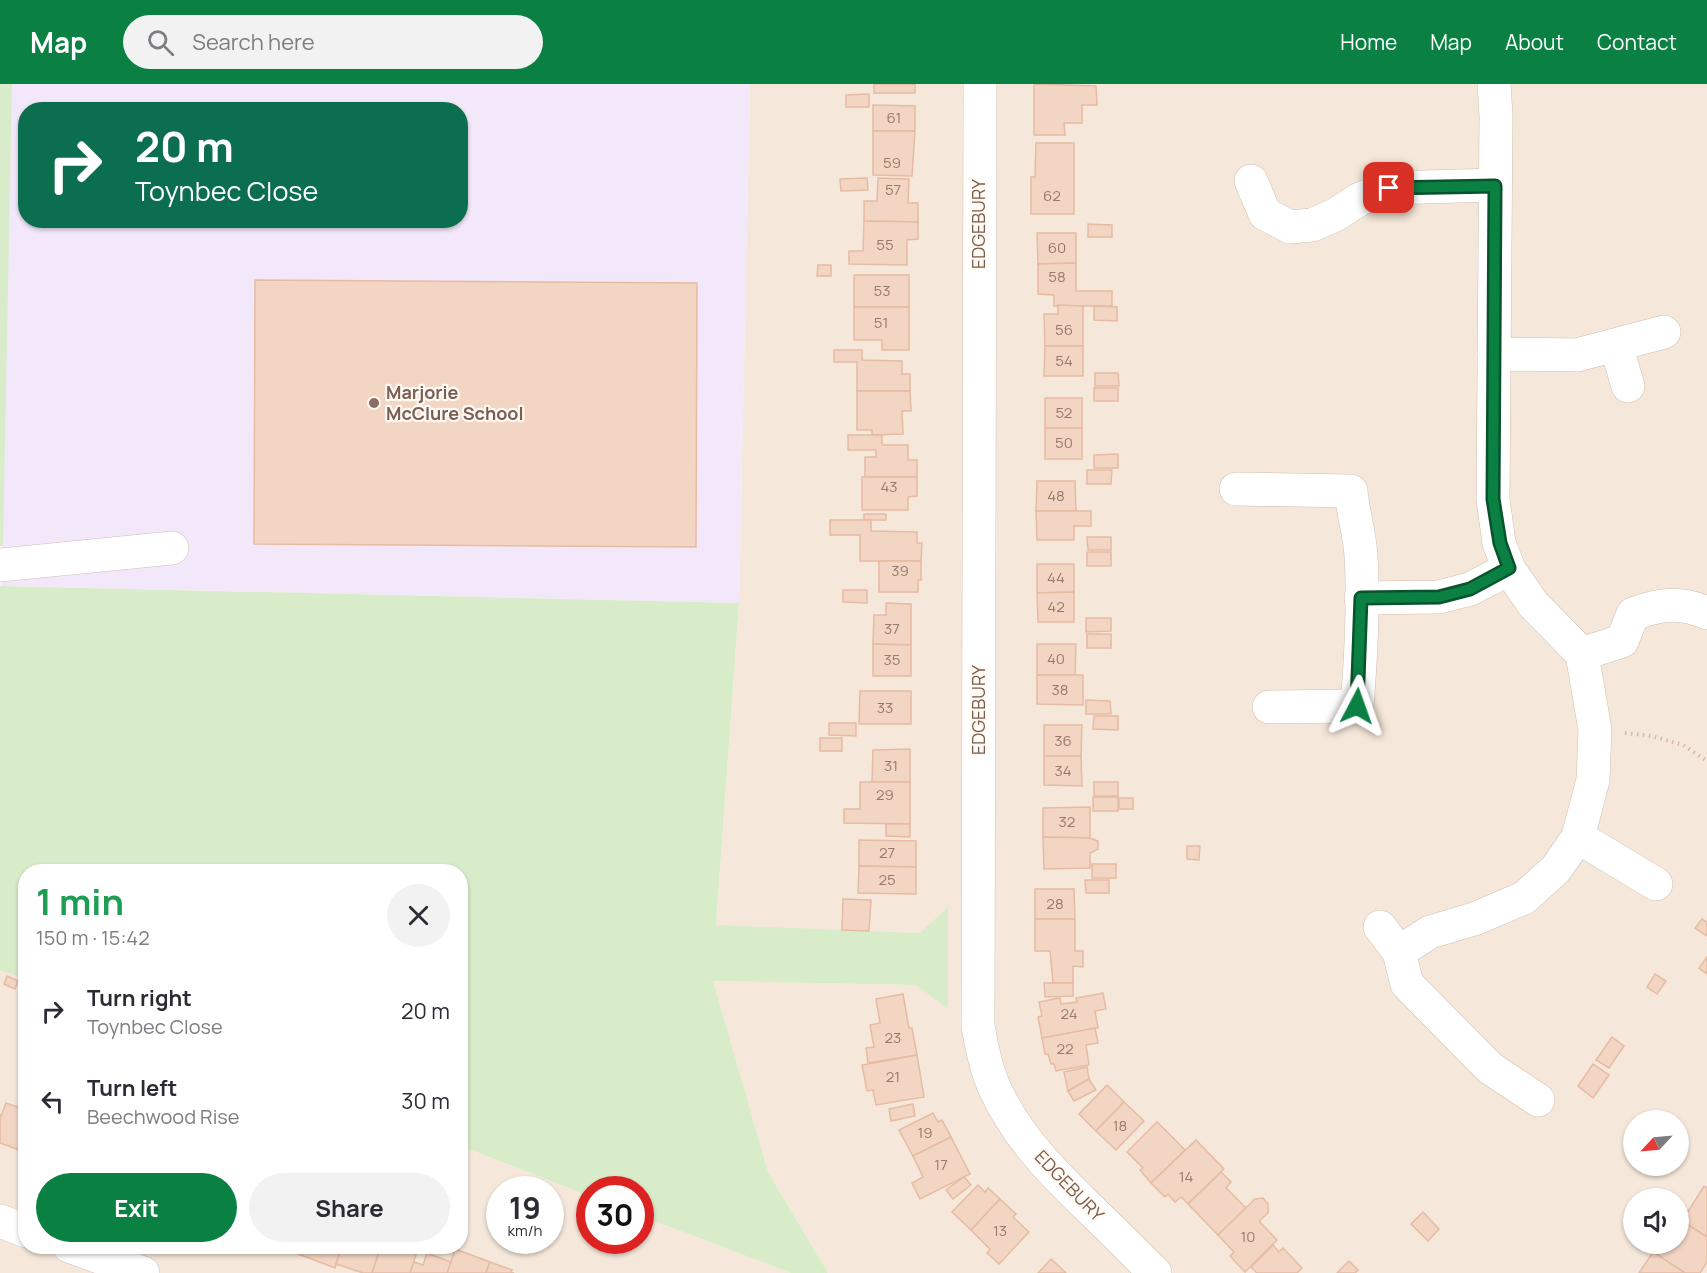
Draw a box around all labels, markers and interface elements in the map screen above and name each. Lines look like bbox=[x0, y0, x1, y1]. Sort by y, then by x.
search box bbox=[123, 15, 543, 69]
text: Map bbox=[30, 23, 87, 61]
icon: search bbox=[144, 26, 177, 59]
text: Search here bbox=[192, 27, 315, 57]
text: Home bbox=[1340, 28, 1397, 56]
text: Map bbox=[1430, 28, 1472, 56]
text: About bbox=[1505, 28, 1564, 56]
text: Contact bbox=[1597, 28, 1677, 56]
house number: 61 bbox=[887, 107, 901, 128]
text: 20 m bbox=[135, 117, 234, 175]
icon: right bbox=[36, 126, 114, 204]
house number: 59 bbox=[883, 152, 901, 173]
pin bbox=[1363, 162, 1414, 213]
icon: arrive bbox=[1372, 171, 1405, 204]
text: Toynbec Close bbox=[135, 172, 318, 209]
street label: EDGEBURY bbox=[966, 178, 990, 269]
house number: 57 bbox=[885, 179, 901, 200]
house number: 62 bbox=[1043, 185, 1061, 206]
house number: 55 bbox=[876, 234, 894, 255]
house number: 60 bbox=[1048, 237, 1066, 258]
house number: 58 bbox=[1048, 266, 1066, 287]
house number: 53 bbox=[874, 280, 890, 301]
house number: 51 bbox=[874, 312, 888, 333]
house number: 56 bbox=[1055, 319, 1073, 340]
house number: 54 bbox=[1055, 350, 1073, 371]
place label: Marjorie McClure School bbox=[386, 380, 524, 425]
marker: Marjorie McClure School bbox=[367, 396, 381, 410]
house number: 52 bbox=[1056, 402, 1072, 423]
house number: 50 bbox=[1055, 432, 1073, 453]
house number: 43 bbox=[880, 476, 898, 497]
house number: 48 bbox=[1047, 485, 1065, 506]
house number: 39 bbox=[891, 560, 909, 581]
house number: 44 bbox=[1047, 567, 1065, 588]
house number: 42 bbox=[1047, 596, 1065, 617]
house number: 37 bbox=[884, 618, 900, 639]
house number: 40 bbox=[1047, 648, 1065, 669]
house number: 35 bbox=[884, 649, 900, 670]
street label: EDGEBURY bbox=[966, 664, 990, 755]
position arrow bbox=[1325, 674, 1389, 738]
house number: 38 bbox=[1051, 679, 1069, 700]
house number: 33 bbox=[877, 697, 893, 718]
house number: 36 bbox=[1054, 730, 1072, 751]
house number: 31 bbox=[884, 755, 898, 776]
house number: 34 bbox=[1054, 760, 1072, 781]
house number: 29 bbox=[876, 784, 894, 805]
house number: 32 bbox=[1059, 811, 1075, 832]
house number: 27 bbox=[879, 842, 895, 863]
house number: 25 bbox=[878, 869, 896, 890]
text: 1 min bbox=[36, 877, 124, 926]
button: close bbox=[387, 884, 450, 947]
house number: 28 bbox=[1046, 893, 1064, 914]
text: 150 m · 15:42 bbox=[36, 924, 150, 951]
text: Turn right bbox=[87, 983, 192, 1013]
icon: right bbox=[36, 995, 69, 1028]
text: 20 m bbox=[401, 996, 450, 1026]
house number: 24 bbox=[1060, 1003, 1078, 1024]
text: Toynbec Close bbox=[87, 1013, 223, 1040]
house number: 23 bbox=[885, 1027, 901, 1048]
house number: 22 bbox=[1056, 1038, 1074, 1059]
house number: 21 bbox=[886, 1066, 900, 1087]
text: Turn left bbox=[87, 1073, 177, 1103]
icon: left bbox=[36, 1085, 69, 1118]
text: 30 m bbox=[401, 1086, 450, 1116]
text: Beechwood Rise bbox=[87, 1103, 240, 1130]
north arrow bbox=[1623, 1110, 1689, 1176]
map controls bbox=[1623, 1110, 1689, 1254]
house number: 18 bbox=[1113, 1115, 1127, 1136]
house number: 19 bbox=[917, 1122, 933, 1143]
street label: EDGEBURY bbox=[1030, 1145, 1110, 1227]
house number: 17 bbox=[934, 1154, 948, 1175]
house number: 14 bbox=[1179, 1166, 1193, 1187]
button: Exit bbox=[36, 1173, 237, 1242]
button: Share bbox=[249, 1173, 450, 1242]
speed limit sign: 30 bbox=[576, 1176, 654, 1254]
text: 19 bbox=[509, 1187, 541, 1228]
button: sound bbox=[1623, 1188, 1689, 1254]
text: km/h bbox=[508, 1220, 542, 1241]
house number: 13 bbox=[993, 1220, 1007, 1241]
house number: 10 bbox=[1241, 1226, 1256, 1247]

